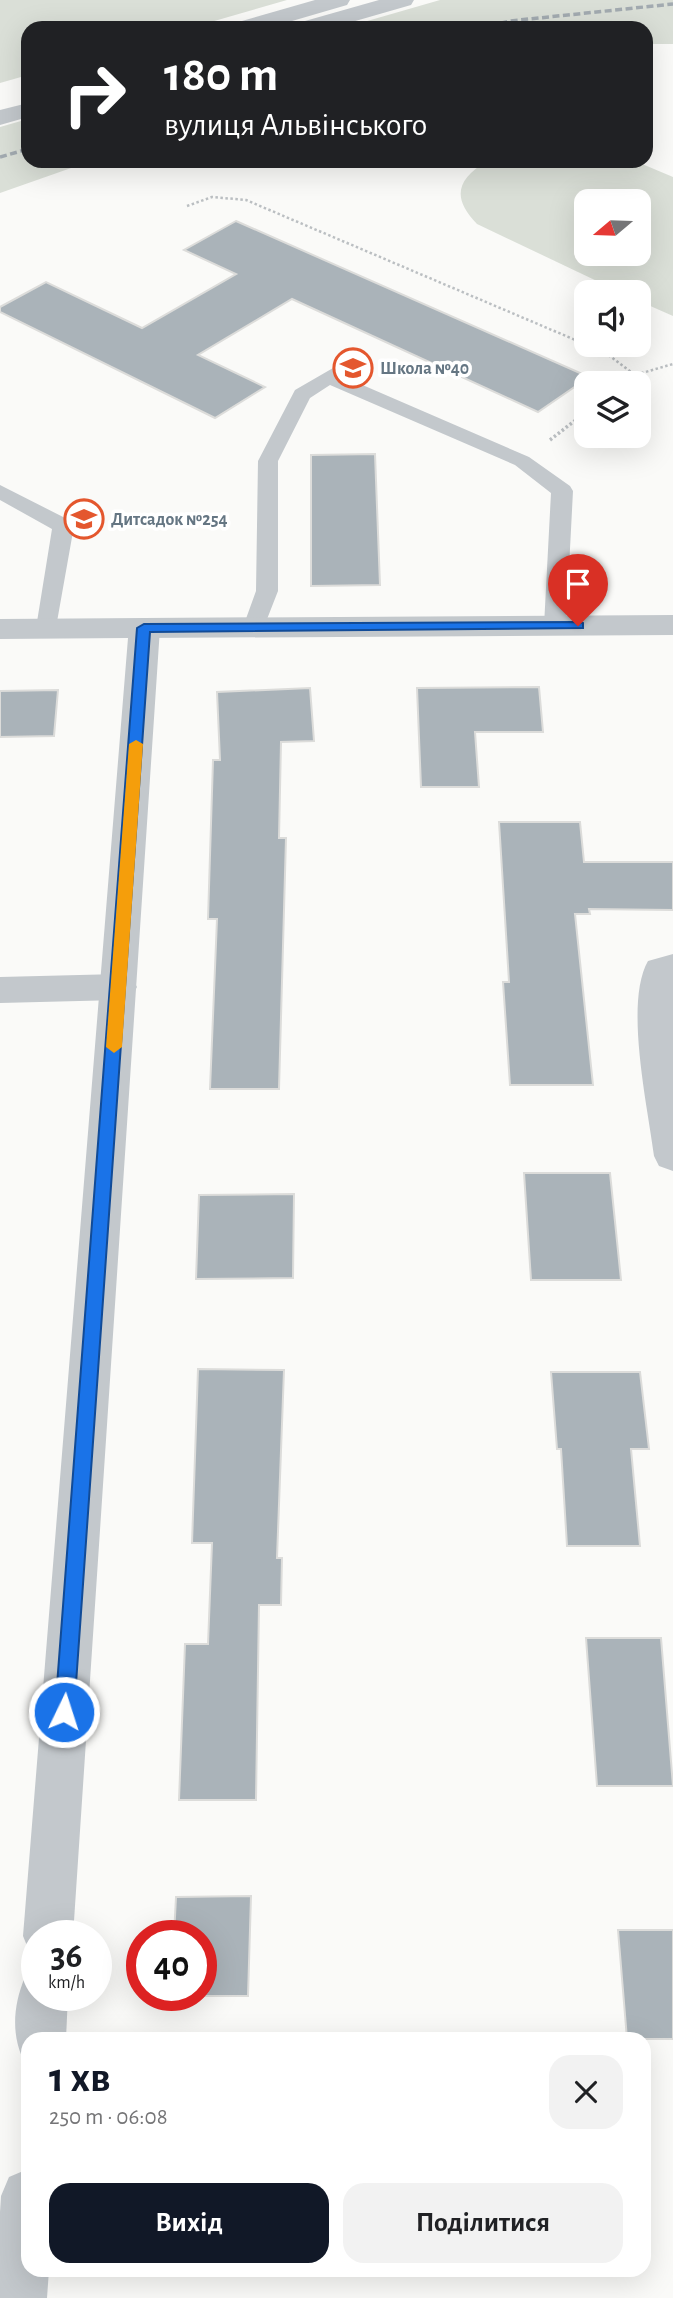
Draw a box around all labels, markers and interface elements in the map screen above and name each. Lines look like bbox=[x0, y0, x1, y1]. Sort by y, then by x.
icon: right bbox=[49, 49, 140, 140]
text: 180 m bbox=[164, 51, 278, 100]
text: вулиця Альвінського bbox=[164, 109, 427, 141]
north arrow bbox=[574, 189, 651, 266]
map controls bbox=[574, 189, 651, 448]
button: sound bbox=[574, 280, 651, 357]
school or university icon: Школа №40 bbox=[332, 347, 374, 389]
place label: Школа №40 bbox=[380, 360, 469, 378]
button: layers bbox=[574, 371, 651, 448]
school or university icon: Дитсадок №254 bbox=[63, 498, 105, 540]
place label: Дитсадок №254 bbox=[111, 511, 228, 529]
pin bbox=[548, 554, 608, 626]
icon: arrive bbox=[559, 565, 597, 603]
position arrow bbox=[27, 1675, 101, 1749]
speed limit sign: 40 bbox=[126, 1920, 217, 2011]
text: 36 bbox=[50, 1939, 82, 1974]
text: km/h bbox=[48, 1974, 85, 1992]
button: close bbox=[549, 2055, 623, 2129]
text: 1 хв bbox=[49, 2057, 111, 2099]
text: 250 m · 06:08 bbox=[49, 2106, 168, 2129]
button: Вихід bbox=[49, 2183, 329, 2263]
button: Поділитися bbox=[343, 2183, 623, 2263]

